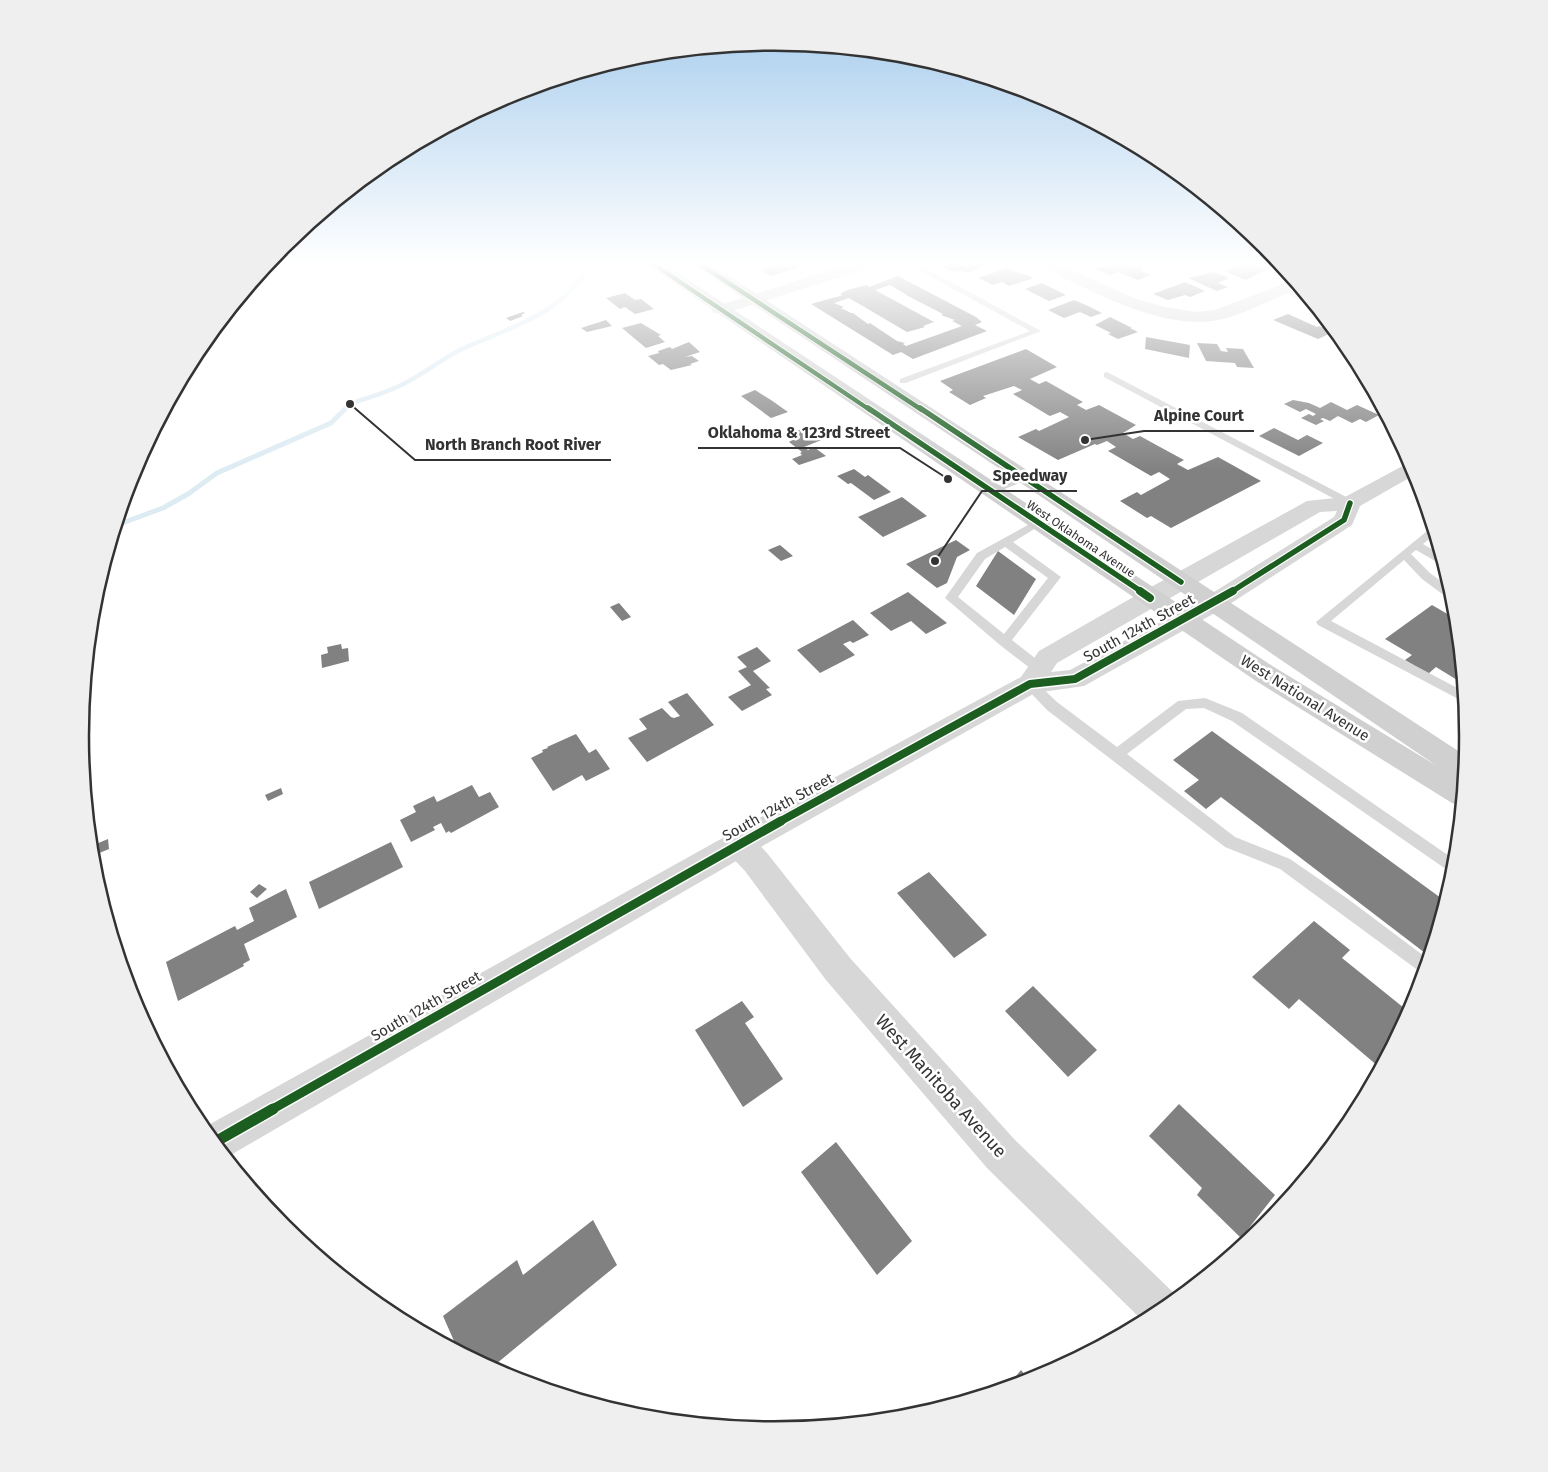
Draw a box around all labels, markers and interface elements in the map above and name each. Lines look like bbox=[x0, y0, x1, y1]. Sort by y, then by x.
callout: Alpine Court bbox=[1144, 400, 1254, 431]
text: Alpine Court bbox=[1153, 406, 1245, 425]
callout: Oklahoma & 123rd Street bbox=[698, 417, 900, 448]
text: Oklahoma & 123rd Street bbox=[708, 423, 891, 442]
callout: North Branch Root River bbox=[415, 429, 611, 460]
text: North Branch Root River bbox=[425, 435, 602, 454]
callout: Speedway bbox=[982, 460, 1077, 491]
text: Speedway bbox=[993, 466, 1068, 485]
street label: West Oklahoma Avenue bbox=[1024, 497, 1138, 581]
street label: South 124th Street bbox=[1080, 590, 1198, 666]
street label: West National Avenue bbox=[1237, 651, 1373, 745]
street label: South 124th Street bbox=[719, 769, 837, 845]
street label: South 124th Street bbox=[368, 967, 485, 1045]
street label: West Manitoba Avenue bbox=[871, 1010, 1011, 1162]

